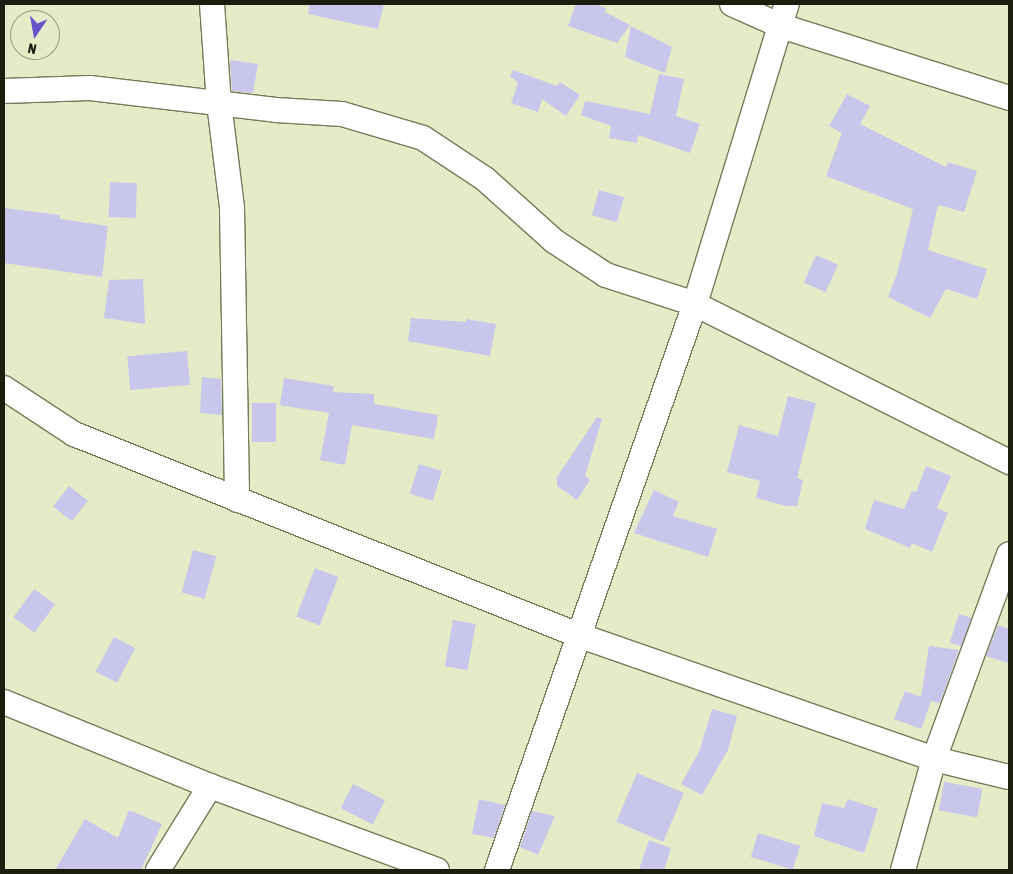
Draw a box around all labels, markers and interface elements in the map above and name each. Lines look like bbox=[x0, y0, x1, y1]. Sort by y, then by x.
north arrow bbox=[10, 10, 60, 60]
text: N bbox=[26, 40, 38, 57]

